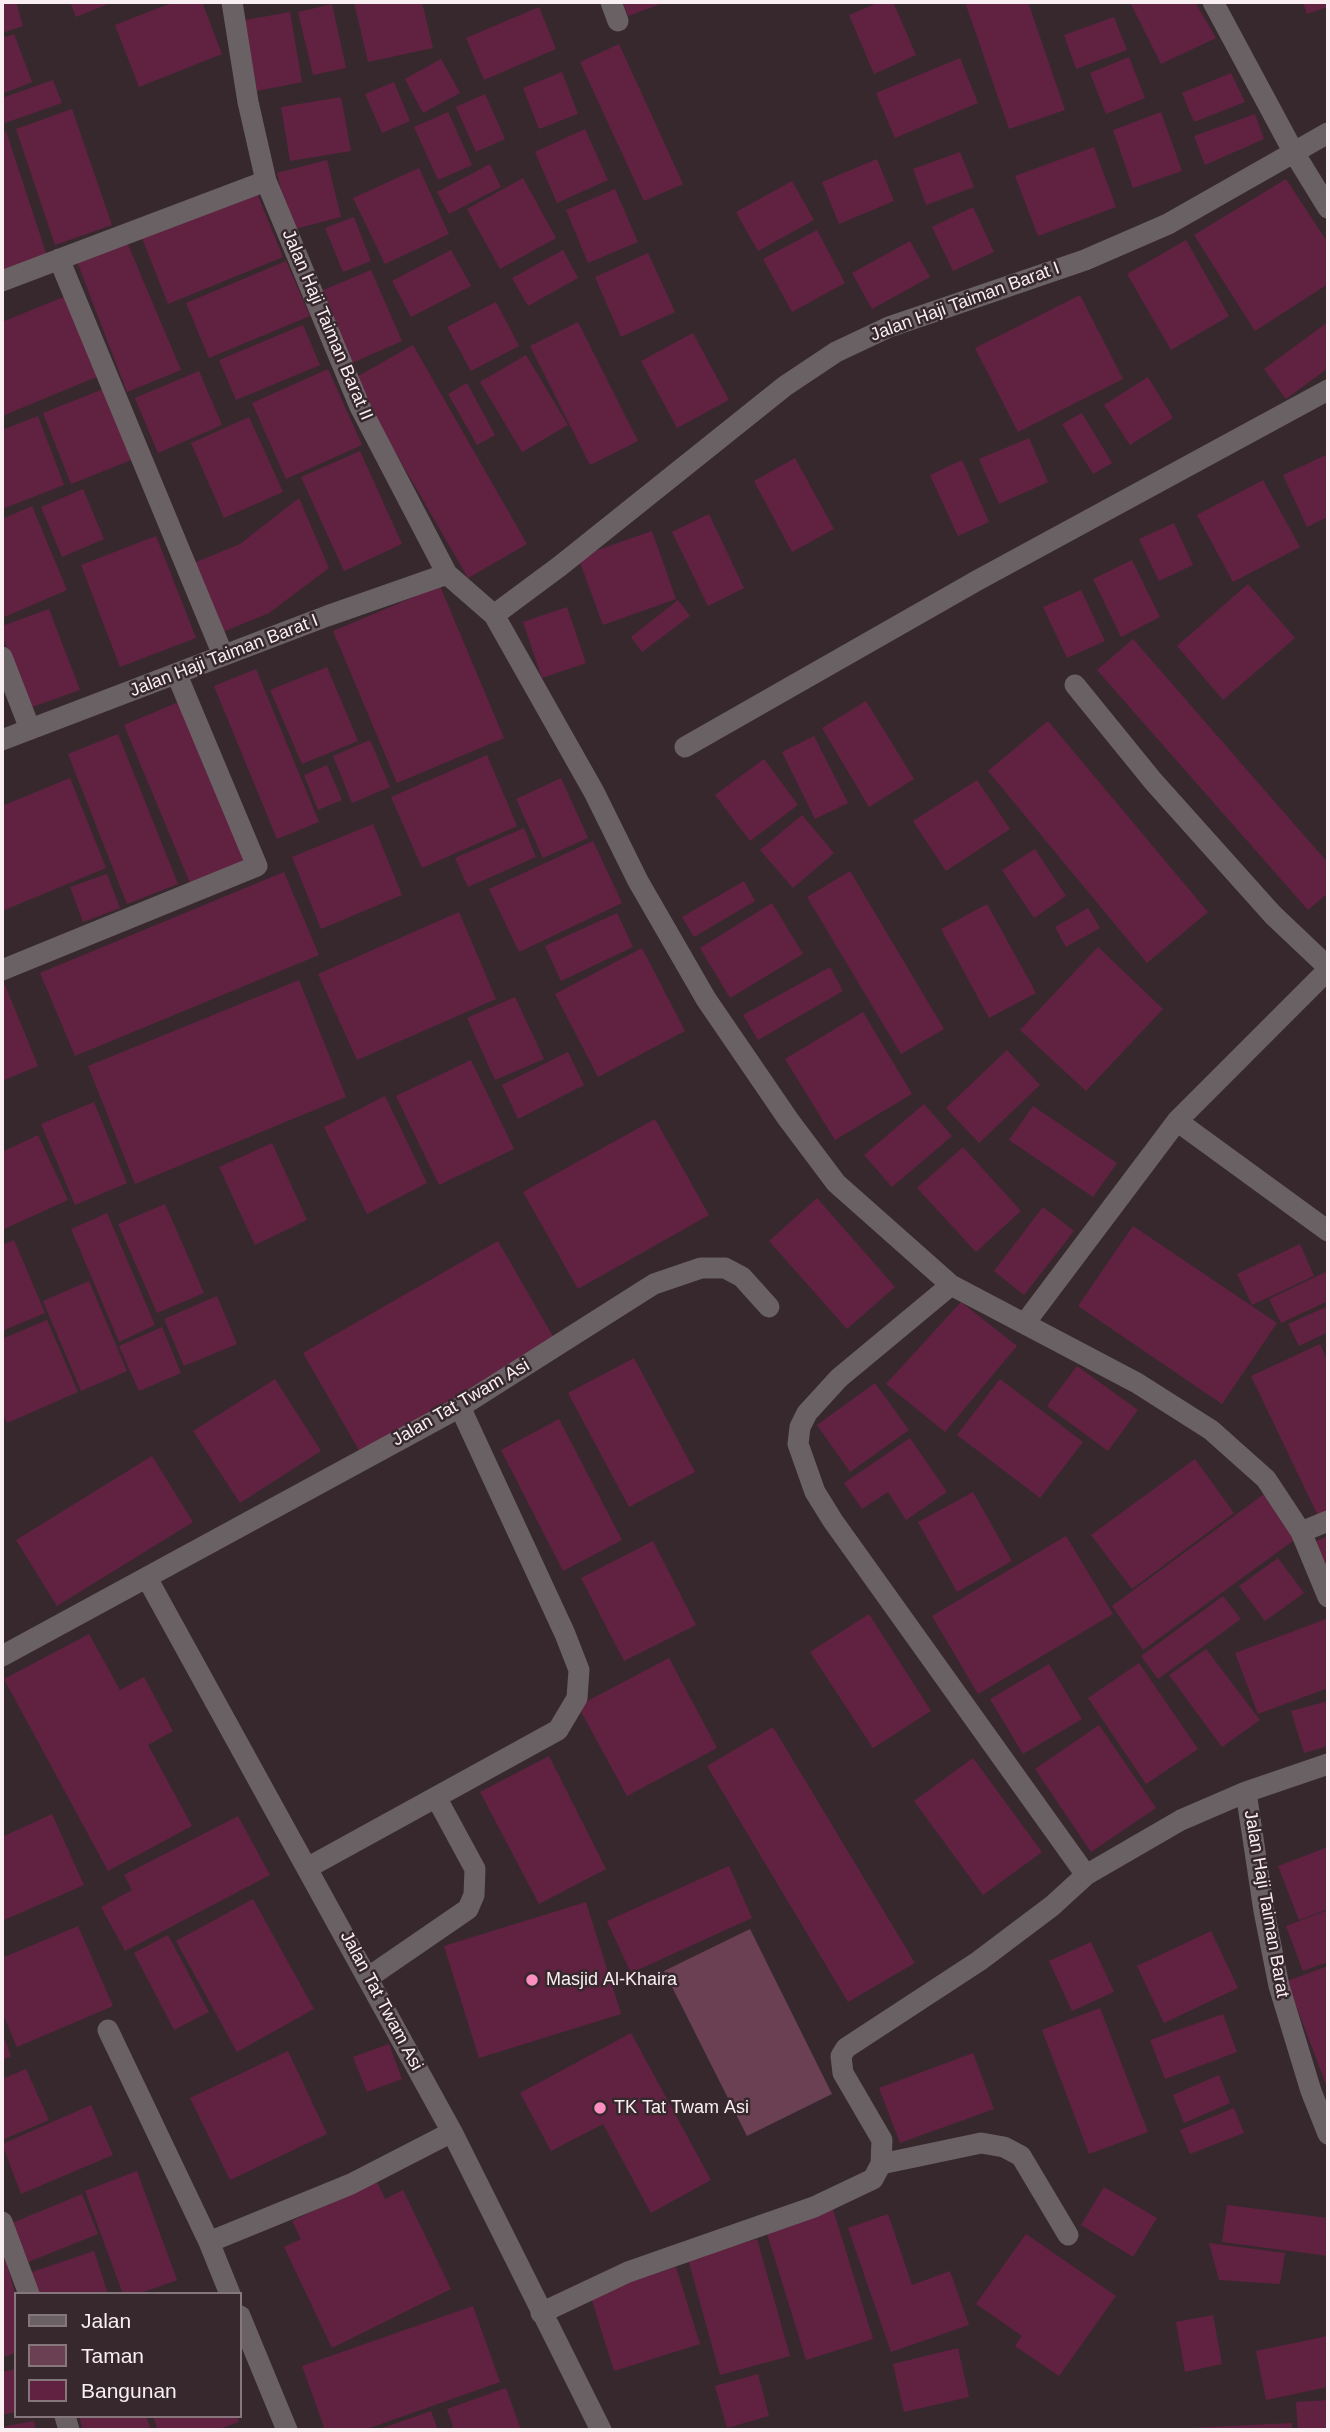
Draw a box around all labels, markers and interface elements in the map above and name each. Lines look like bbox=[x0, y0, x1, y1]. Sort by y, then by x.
street label: Jalan Haji Taiman Barat II bbox=[277, 226, 377, 424]
street label: Jalan Haji Taiman Barat I bbox=[867, 258, 1063, 346]
street label: Jalan Haji Taiman Barat I bbox=[127, 610, 321, 702]
street label: Jalan Tat Twam Asi bbox=[388, 1355, 534, 1451]
street label: Jalan Haji Taiman Barat bbox=[1239, 1809, 1293, 1999]
street label: Jalan Tat Twam Asi bbox=[335, 1927, 427, 2075]
place label: Masjid Al-Khaira bbox=[546, 1969, 677, 1991]
marker: Masjid Al-Khaira bbox=[524, 1972, 540, 1988]
place label: TK Tat Twam Asi bbox=[614, 2097, 749, 2119]
marker: TK Tat Twam Asi bbox=[592, 2100, 608, 2116]
legend bbox=[14, 2292, 242, 2418]
text: Jalan bbox=[81, 2309, 131, 2332]
text: Taman bbox=[81, 2344, 144, 2367]
text: Bangunan bbox=[81, 2379, 177, 2402]

